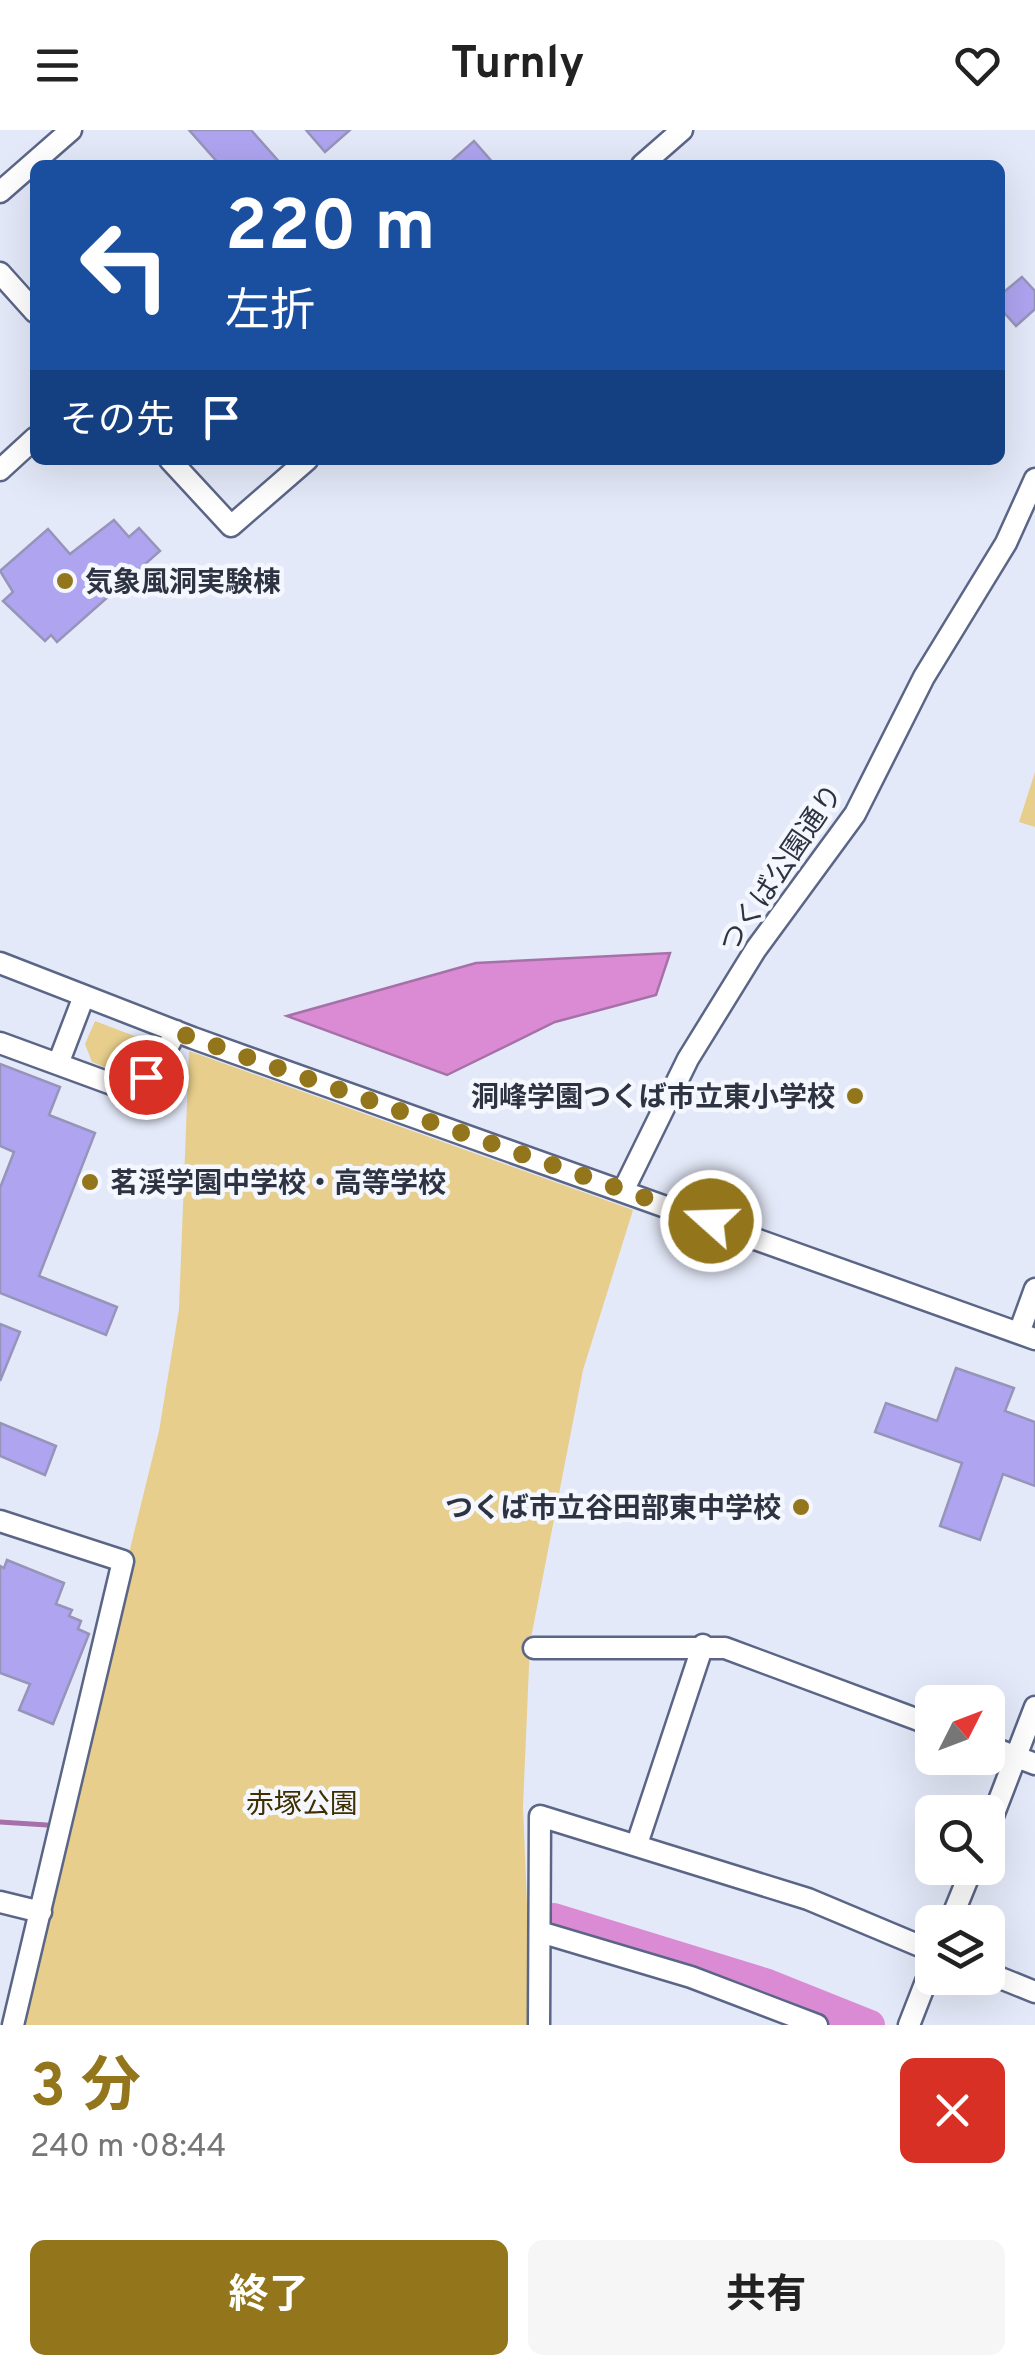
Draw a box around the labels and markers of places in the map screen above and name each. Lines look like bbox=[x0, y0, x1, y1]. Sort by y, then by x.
place label: 気象風洞実験棟 bbox=[85, 566, 281, 602]
marker: 気象風洞実験棟 bbox=[54, 570, 76, 592]
pin bbox=[104, 1035, 189, 1120]
place label: 洞峰学園つくば市立東小学校 bbox=[471, 1081, 835, 1117]
marker: 洞峰学園つくば市立東小学校 bbox=[844, 1085, 866, 1107]
place label: 茗渓学園中学校・高等学校 bbox=[110, 1167, 446, 1203]
marker: 茗渓学園中学校・高等学校 bbox=[79, 1171, 101, 1193]
place label: つくば市立谷田部東中学校 bbox=[445, 1492, 781, 1528]
marker: つくば市立谷田部東中学校 bbox=[790, 1496, 812, 1518]

